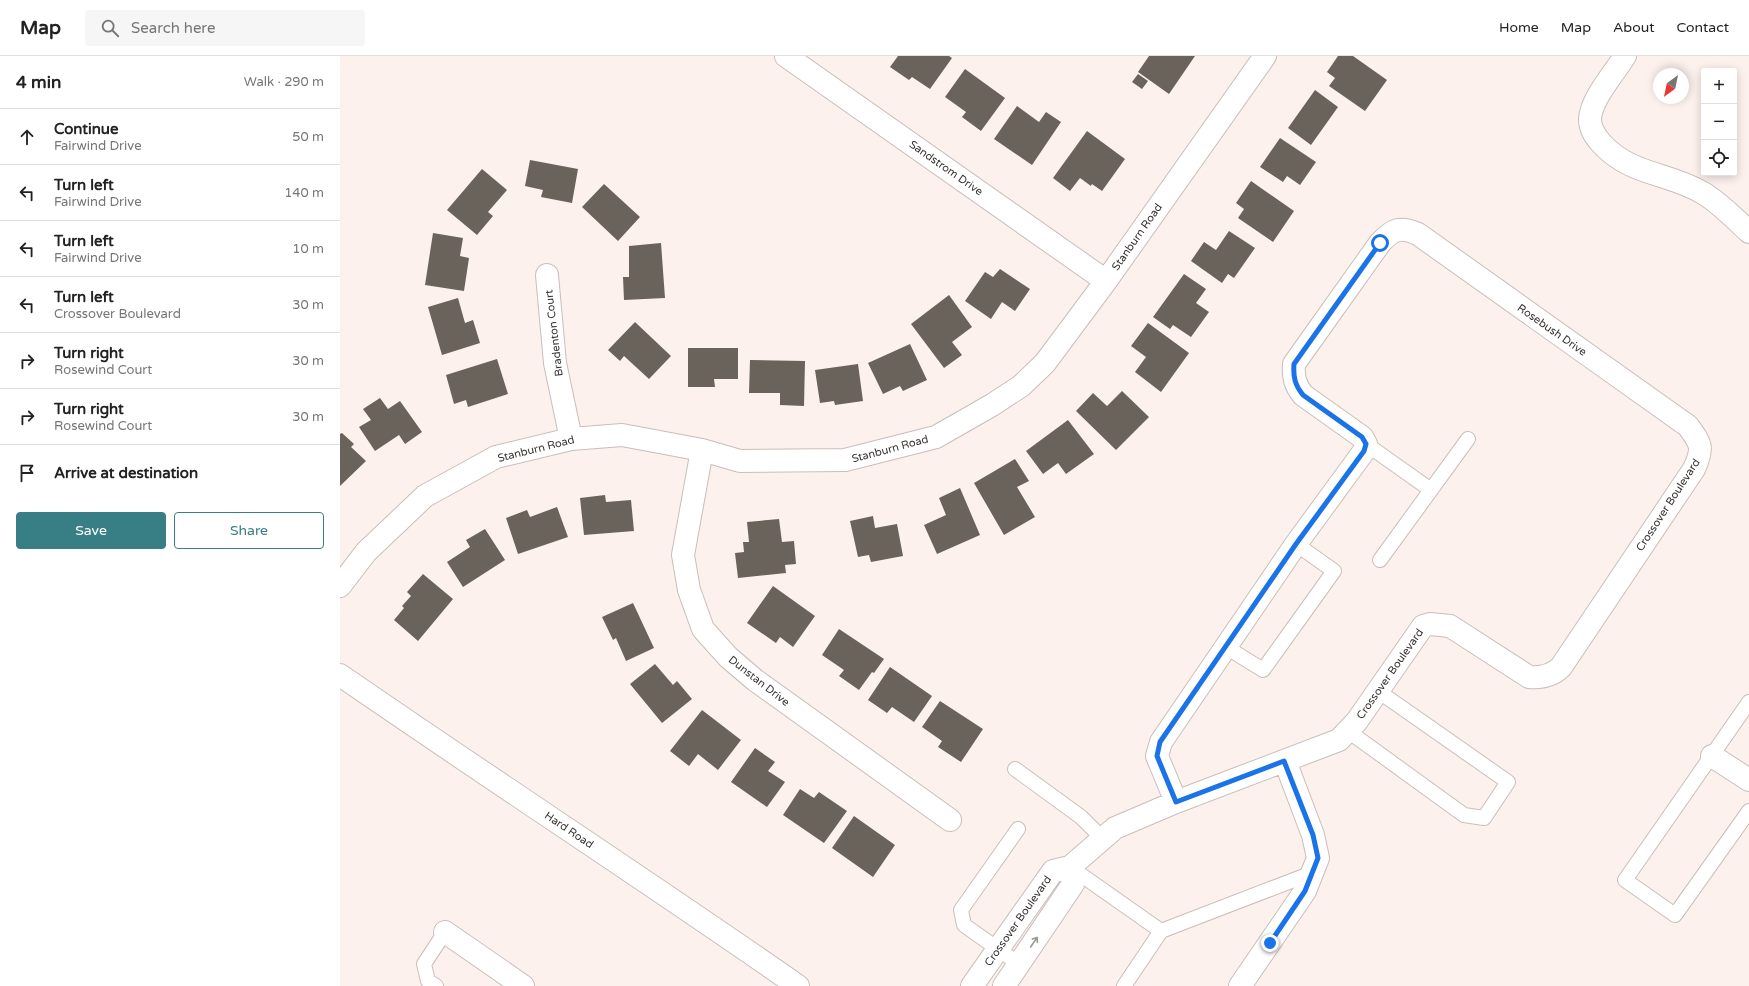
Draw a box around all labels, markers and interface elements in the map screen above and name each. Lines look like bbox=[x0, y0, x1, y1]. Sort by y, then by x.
search box bbox=[85, 10, 365, 46]
text: Map bbox=[20, 17, 61, 39]
icon: search bbox=[99, 17, 121, 39]
text: Search here bbox=[131, 19, 215, 37]
text: Home bbox=[1499, 19, 1539, 36]
text: Map bbox=[1561, 19, 1591, 36]
text: About bbox=[1613, 19, 1655, 36]
text: Contact bbox=[1677, 19, 1729, 36]
north arrow bbox=[1653, 68, 1689, 104]
map controls bbox=[1701, 68, 1737, 176]
button: + bbox=[1701, 68, 1737, 104]
text: 4 min bbox=[16, 72, 61, 93]
text: Walk · 290 m bbox=[244, 74, 324, 90]
button: − bbox=[1701, 104, 1737, 140]
text: Continue bbox=[54, 120, 118, 138]
icon: ahead bbox=[16, 126, 38, 148]
text: 50 m bbox=[292, 129, 324, 145]
text: Fairwind Drive bbox=[54, 138, 142, 154]
street label: Sandstrom Drive bbox=[907, 138, 985, 198]
button: locate bbox=[1701, 140, 1737, 176]
text: Turn left bbox=[54, 176, 114, 194]
icon: left bbox=[16, 182, 38, 204]
text: 140 m bbox=[284, 185, 324, 201]
text: Fairwind Drive bbox=[54, 194, 142, 210]
street label: Stanburn Road bbox=[1109, 201, 1165, 273]
text: Turn left bbox=[54, 232, 114, 250]
route start bbox=[1371, 234, 1389, 252]
icon: left bbox=[16, 238, 38, 260]
text: 10 m bbox=[292, 241, 324, 257]
text: Fairwind Drive bbox=[54, 250, 142, 266]
text: Turn left bbox=[54, 288, 114, 306]
street label: Bradenton Court bbox=[542, 289, 566, 377]
icon: left bbox=[16, 294, 38, 316]
text: 30 m bbox=[292, 297, 324, 313]
street label: Rosebush Drive bbox=[1515, 301, 1589, 359]
text: Crossover Boulevard bbox=[54, 306, 181, 322]
text: Turn right bbox=[54, 344, 124, 362]
icon: right bbox=[16, 350, 38, 372]
text: 30 m bbox=[292, 353, 324, 369]
text: Rosewind Court bbox=[54, 362, 152, 378]
text: Turn right bbox=[54, 400, 124, 418]
icon: right bbox=[16, 406, 38, 428]
text: 30 m bbox=[292, 409, 324, 425]
text: Rosewind Court bbox=[54, 418, 152, 434]
street label: Stanburn Road bbox=[496, 433, 576, 465]
street label: Stanburn Road bbox=[850, 433, 930, 465]
street label: Crossover Boulevard bbox=[1633, 456, 1703, 554]
icon: arrive bbox=[16, 462, 38, 484]
text: Arrive at destination bbox=[54, 464, 198, 482]
button: Save bbox=[16, 512, 166, 549]
button: Share bbox=[174, 512, 324, 549]
street label: Crossover Boulevard bbox=[1354, 626, 1426, 722]
street label: Dunstan Drive bbox=[726, 653, 792, 709]
street label: Hard Road bbox=[542, 809, 596, 851]
street label: Crossover Boulevard bbox=[982, 873, 1054, 969]
route end bbox=[1261, 934, 1279, 952]
one-way arrow bbox=[1030, 937, 1038, 948]

